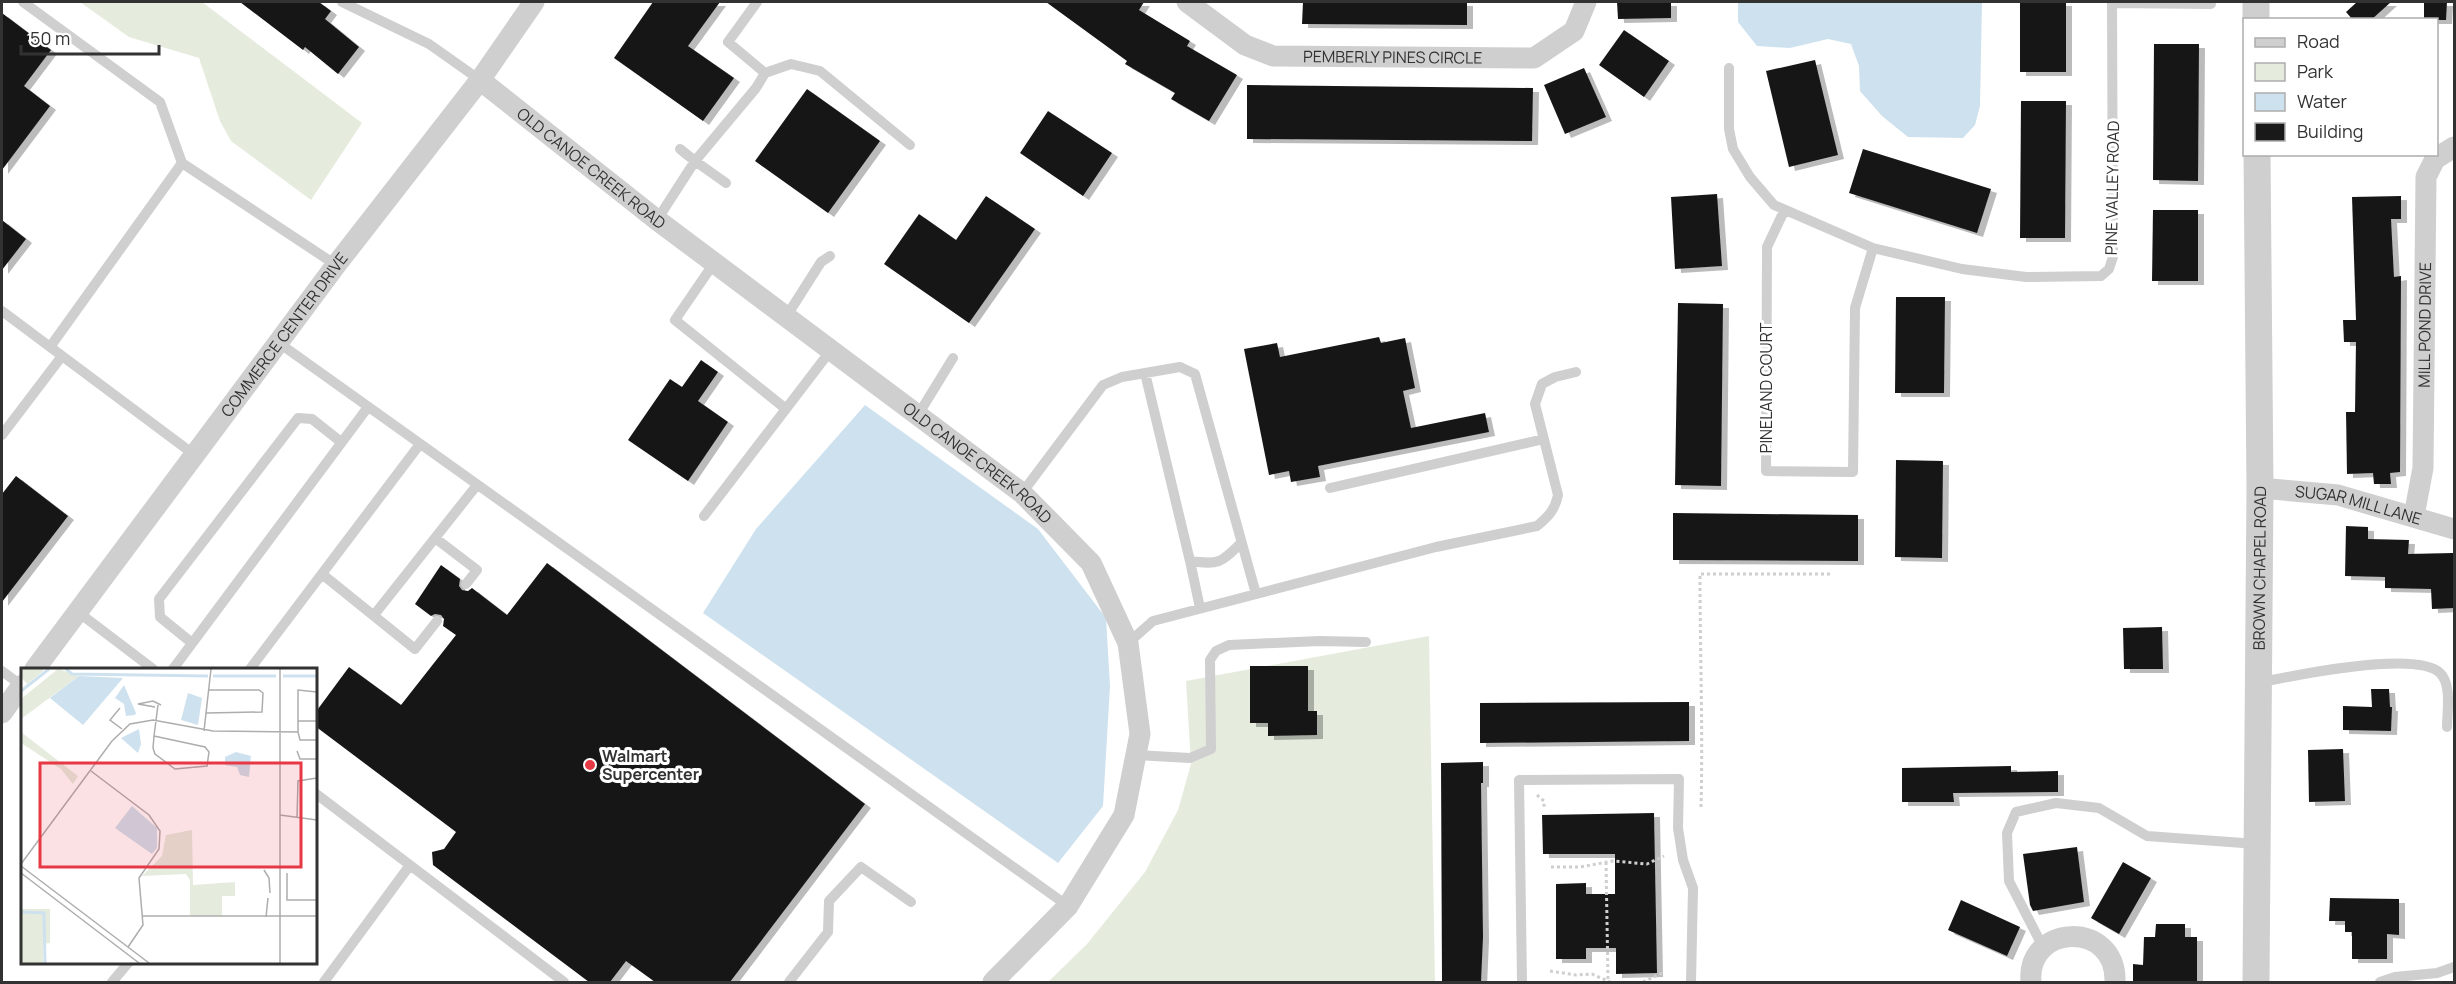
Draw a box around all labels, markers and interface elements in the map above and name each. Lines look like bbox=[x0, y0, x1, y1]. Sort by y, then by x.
scale bar bbox=[21, 18, 159, 56]
legend bbox=[2243, 18, 2438, 156]
text: 50 m bbox=[30, 26, 70, 50]
text: Road bbox=[2297, 29, 2340, 53]
street label: PEMBERLY PINES CIRCLE bbox=[1303, 45, 1482, 69]
text: Park bbox=[2297, 59, 2334, 83]
text: Water bbox=[2297, 89, 2347, 113]
street label: OLD CANOE CREEK ROAD bbox=[512, 102, 671, 234]
text: Building bbox=[2297, 119, 2363, 143]
street label: PINE VALLEY ROAD bbox=[2100, 120, 2124, 255]
street label: COMMERCE CENTER DRIVE bbox=[216, 248, 353, 421]
street label: MILL POND DRIVE bbox=[2413, 262, 2436, 388]
street label: PINELAND COURT bbox=[1755, 322, 1777, 453]
street label: OLD CANOE CREEK ROAD bbox=[899, 397, 1057, 528]
street label: SUGAR MILL LANE bbox=[2294, 480, 2424, 530]
street label: BROWN CHAPEL ROAD bbox=[2248, 486, 2271, 650]
inset map bbox=[21, 668, 316, 963]
place label: Walmart Supercenter bbox=[602, 745, 699, 785]
marker: Walmart Supercenter bbox=[583, 758, 597, 772]

